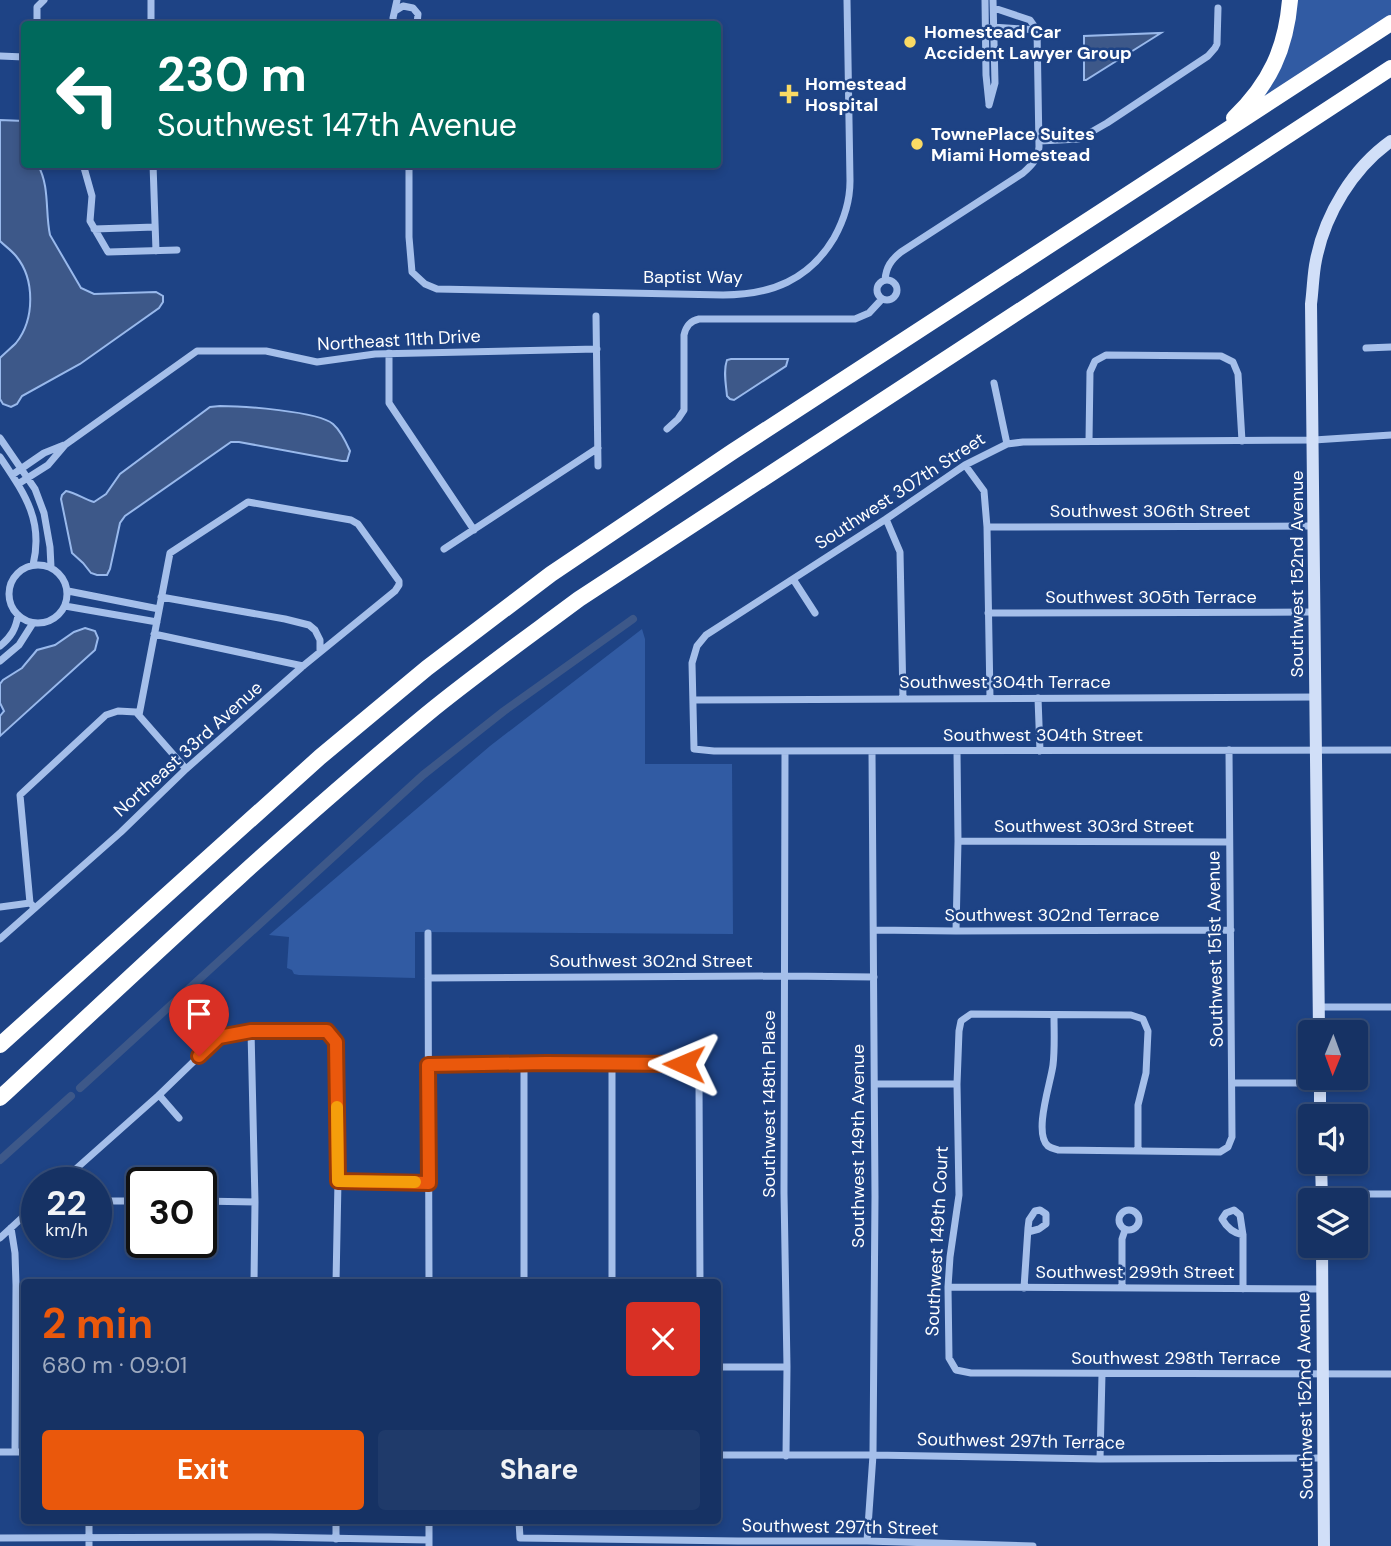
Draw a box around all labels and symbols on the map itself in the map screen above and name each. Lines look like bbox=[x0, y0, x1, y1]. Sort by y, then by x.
place label: Homestead Car Accident Lawyer Group bbox=[924, 20, 1132, 65]
marker: Homestead Car Accident Lawyer Group bbox=[902, 34, 918, 50]
place label: Homestead Hospital bbox=[805, 72, 907, 117]
marker: Homestead Hospital bbox=[779, 84, 799, 104]
place label: TownePlace Suites Miami Homestead bbox=[931, 122, 1095, 167]
marker: TownePlace Suites Miami Homestead bbox=[909, 136, 925, 152]
street label: Baptist Way bbox=[643, 265, 743, 289]
street label: Northeast 11th Drive bbox=[317, 324, 481, 356]
street label: Southwest 307th Street bbox=[810, 427, 990, 555]
street label: Southwest 152nd Avenue bbox=[1285, 470, 1309, 678]
street label: Southwest 306th Street bbox=[1050, 499, 1250, 523]
street label: Southwest 305th Terrace bbox=[1045, 585, 1257, 609]
street label: Southwest 304th Terrace bbox=[899, 670, 1111, 694]
street label: Northeast 33rd Avenue bbox=[108, 676, 268, 822]
street label: Southwest 304th Street bbox=[943, 723, 1143, 747]
street label: Southwest 303rd Street bbox=[994, 814, 1194, 838]
street label: Southwest 151st Avenue bbox=[1201, 850, 1229, 1048]
street label: Southwest 302nd Terrace bbox=[945, 903, 1159, 927]
street label: Southwest 302nd Street bbox=[549, 949, 753, 973]
pin bbox=[169, 984, 229, 1056]
street label: Southwest 148th Place bbox=[757, 1010, 781, 1198]
north arrow bbox=[1298, 1020, 1368, 1090]
position arrow bbox=[647, 1027, 721, 1101]
street label: Southwest 149th Avenue bbox=[846, 1044, 870, 1248]
street label: Southwest 149th Court bbox=[920, 1145, 954, 1337]
speed limit sign: 30 bbox=[126, 1167, 217, 1258]
street label: Southwest 299th Street bbox=[1036, 1260, 1234, 1284]
street label: Southwest 152nd Avenue bbox=[1291, 1292, 1319, 1500]
street label: Southwest 298th Terrace bbox=[1071, 1346, 1281, 1370]
street label: Southwest 297th Terrace bbox=[917, 1427, 1125, 1455]
street label: Southwest 297th Street bbox=[741, 1513, 939, 1541]

